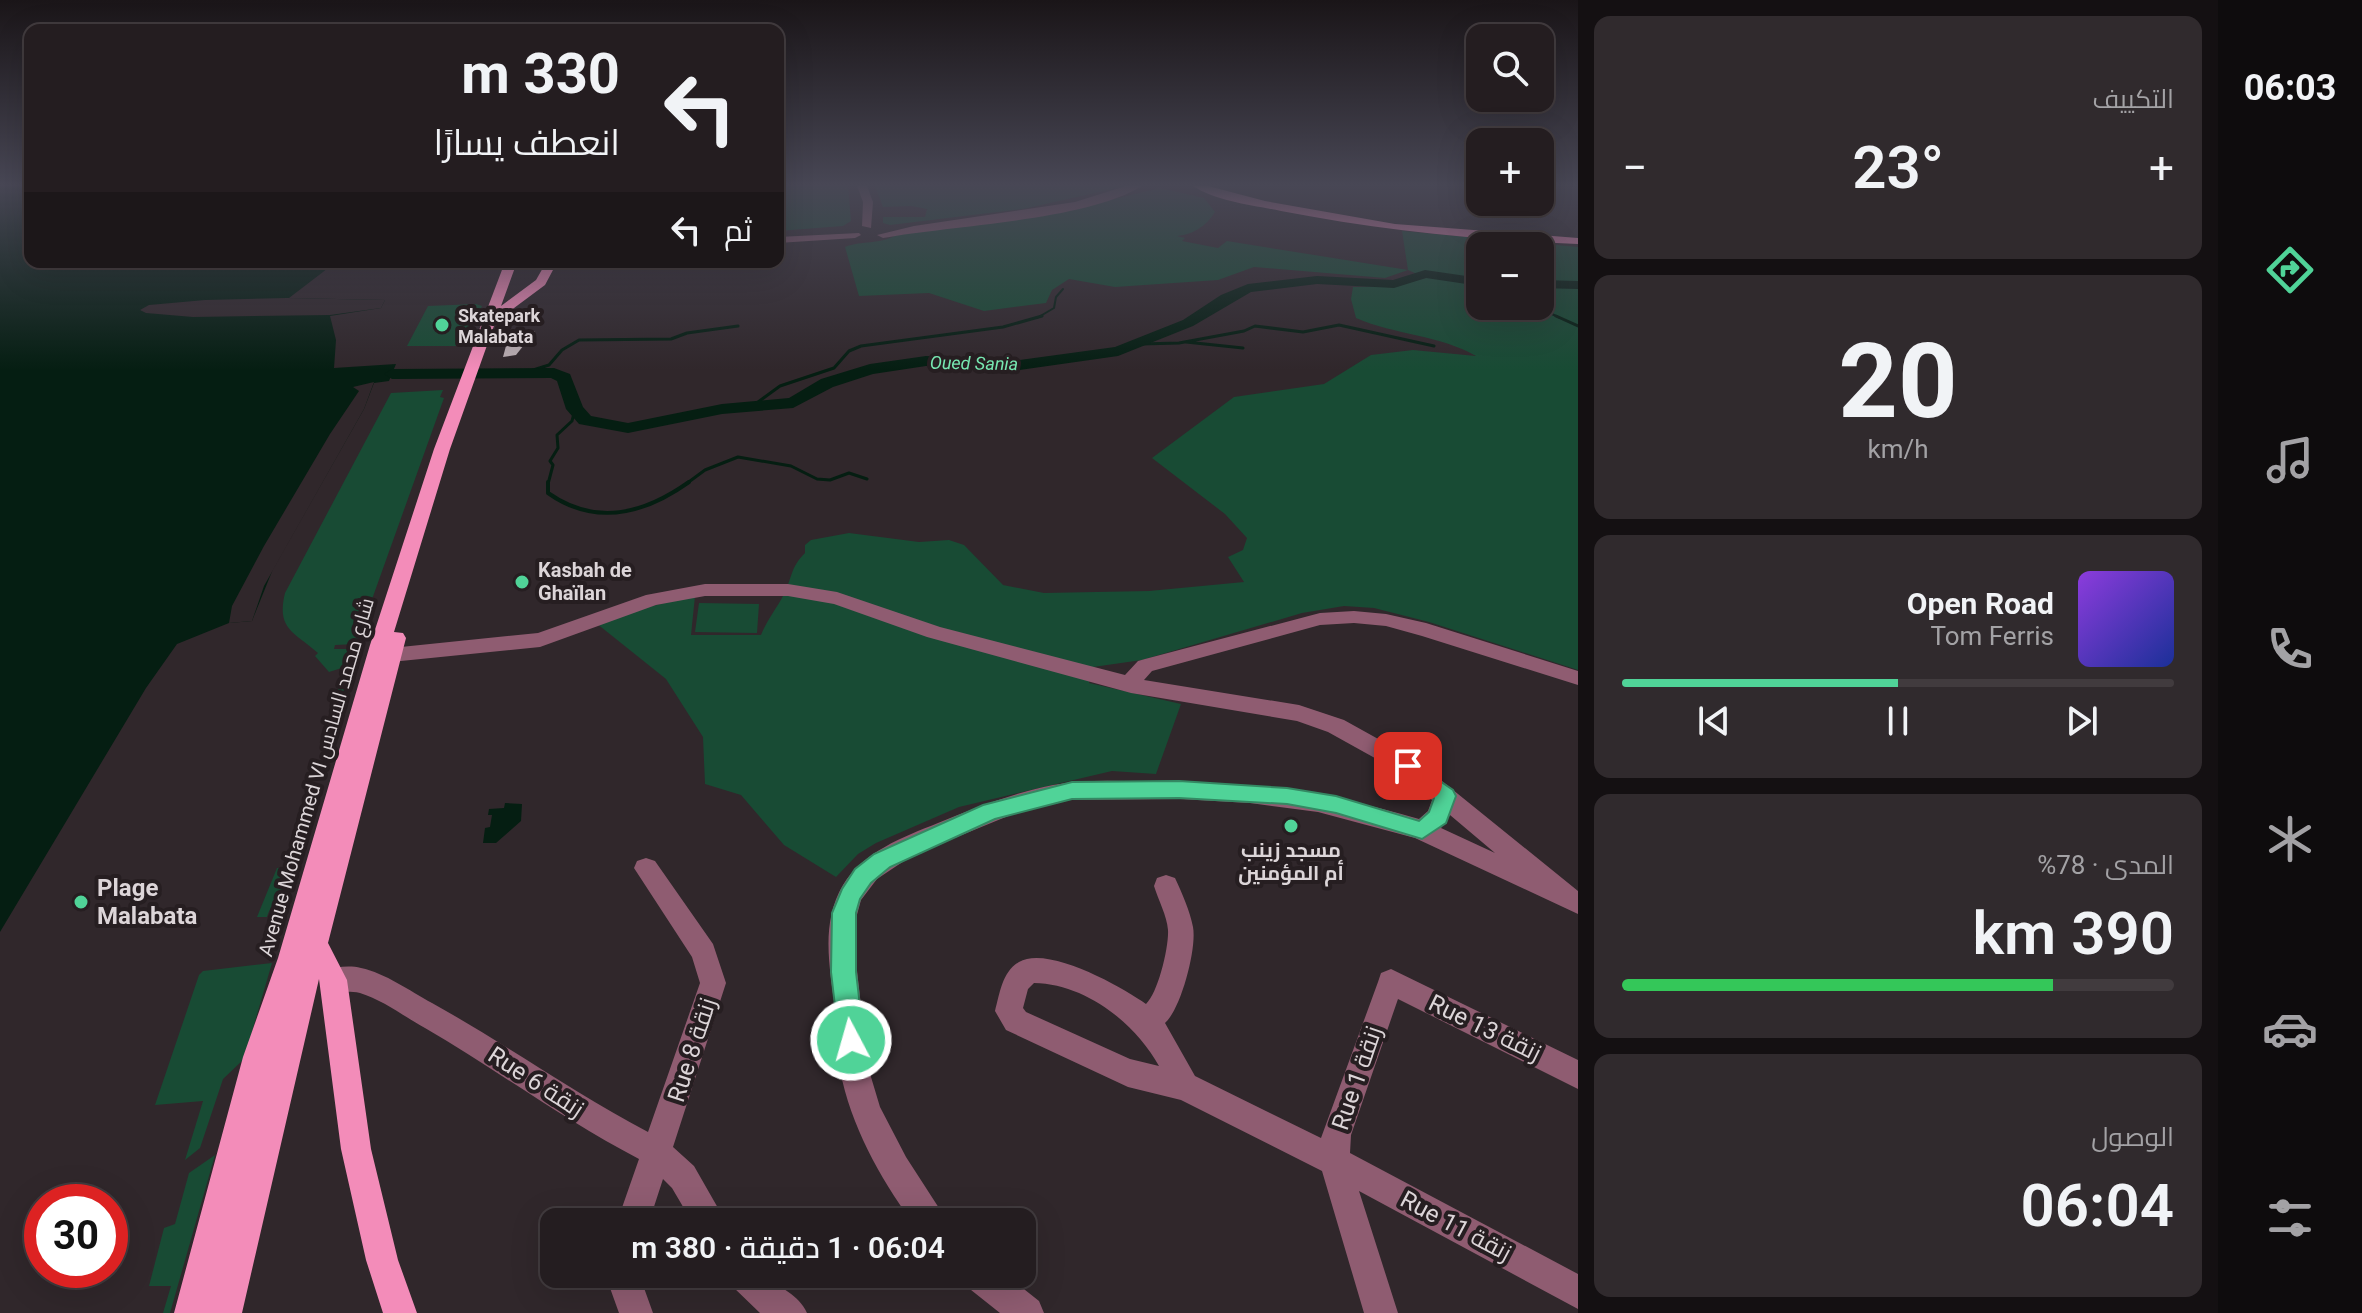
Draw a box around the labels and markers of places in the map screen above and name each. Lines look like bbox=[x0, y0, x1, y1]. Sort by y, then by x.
place label: Skatepark Malabata bbox=[458, 305, 540, 347]
marker: Skatepark Malabata bbox=[433, 316, 451, 334]
place label: Kasbah de Ghaïlan bbox=[538, 558, 632, 605]
marker: Kasbah de Ghaïlan bbox=[513, 573, 531, 591]
pin bbox=[1374, 732, 1442, 800]
marker: مسجد زينب أم المؤمنين bbox=[1282, 817, 1300, 835]
place label: مسجد زينب أم المؤمنين bbox=[1238, 838, 1344, 887]
place label: Plage Malabata bbox=[97, 874, 198, 930]
marker: Plage Malabata bbox=[72, 893, 90, 911]

